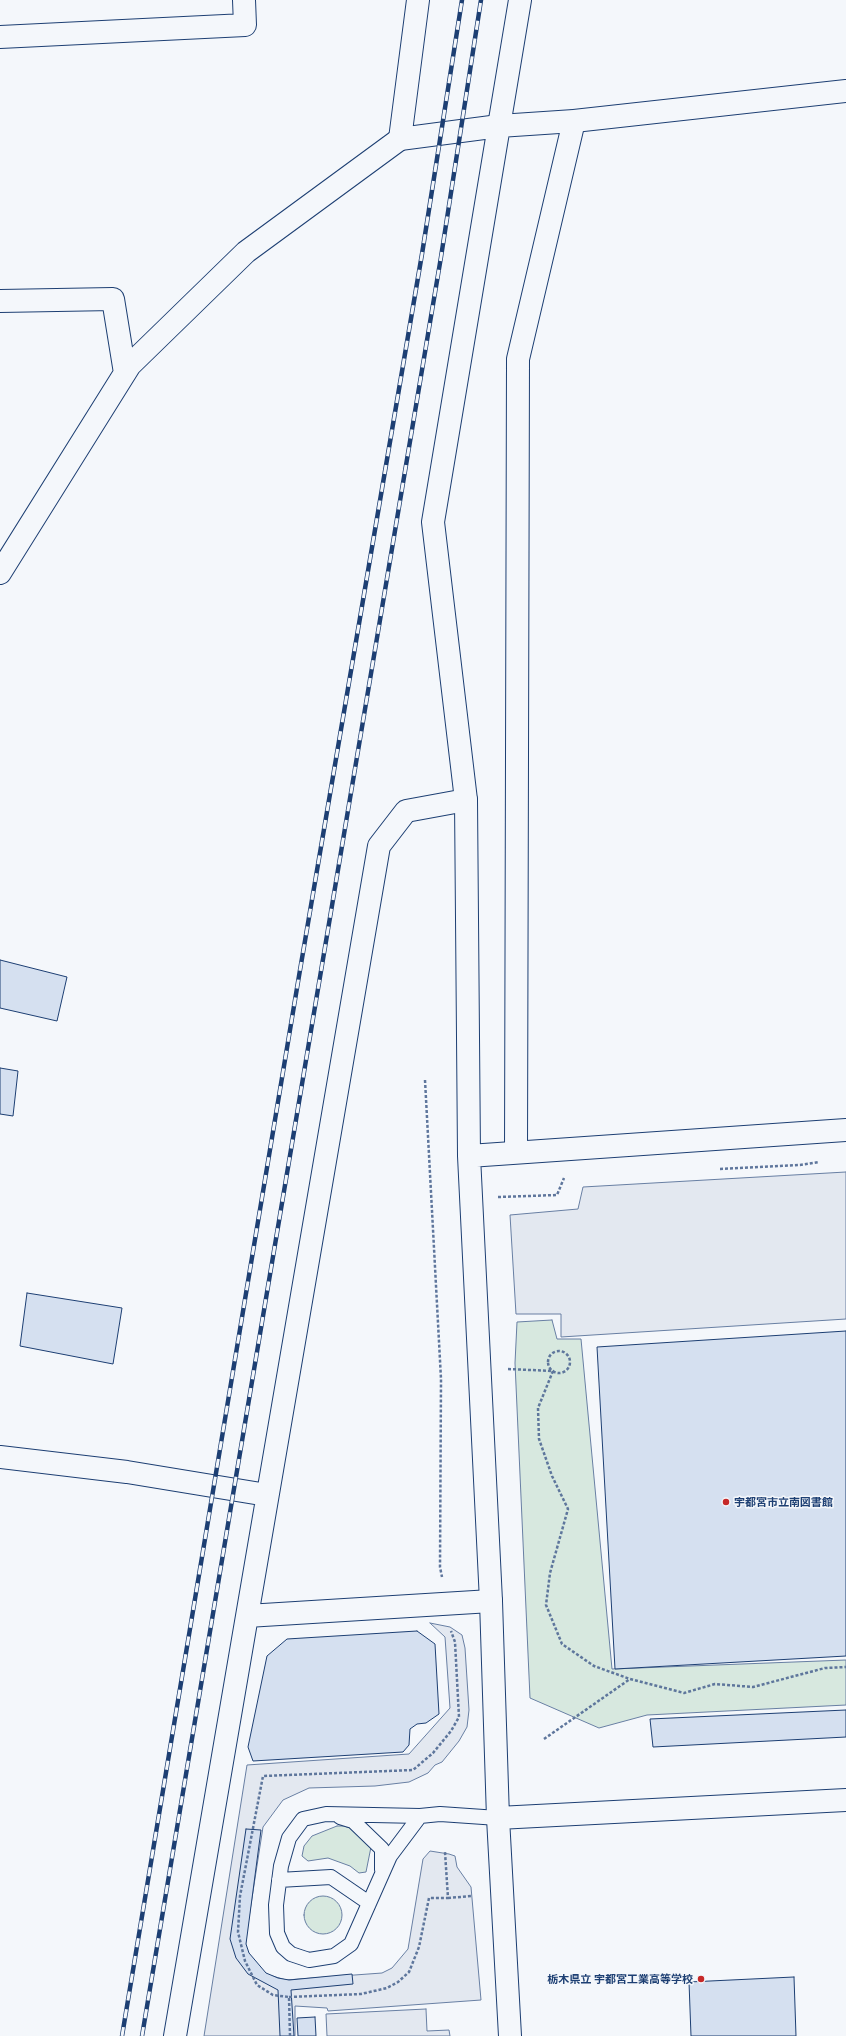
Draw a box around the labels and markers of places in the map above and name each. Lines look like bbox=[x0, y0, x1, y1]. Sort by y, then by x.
place label: 宇都宮市立南図書館 bbox=[734, 1495, 833, 1509]
marker: 宇都宮市立南図書館 bbox=[721, 1497, 731, 1507]
place label: 栃木県立 宇都宮工業高等学校 bbox=[547, 1972, 693, 1986]
marker: 栃木県立 宇都宮工業高等学校 bbox=[696, 1974, 706, 1984]

